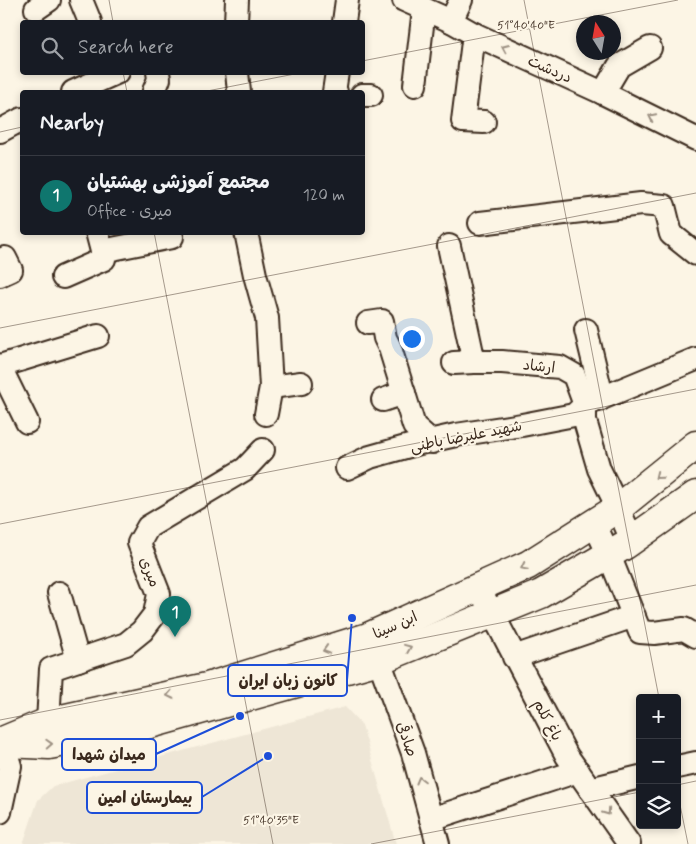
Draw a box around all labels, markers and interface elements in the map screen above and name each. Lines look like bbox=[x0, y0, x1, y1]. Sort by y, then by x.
north arrow bbox=[576, 15, 621, 60]
text: 51°40'40"E bbox=[497, 18, 555, 34]
search box bbox=[20, 20, 365, 75]
icon: search bbox=[38, 34, 66, 62]
text: Search here bbox=[78, 35, 174, 60]
one-way arrow bbox=[501, 44, 510, 55]
street label: دردشت bbox=[524, 51, 575, 88]
text: Nearby bbox=[40, 109, 104, 137]
one-way arrow bbox=[648, 113, 657, 123]
text: مجتمع آموزشی بهشتیان bbox=[87, 170, 270, 195]
text: 1 bbox=[52, 185, 60, 206]
text: 120 m bbox=[303, 185, 345, 206]
text: Office · میری bbox=[87, 201, 172, 222]
your location bbox=[399, 326, 425, 352]
street label: ارشاد bbox=[522, 355, 556, 379]
street label: شهید علیرضا باطنی bbox=[409, 416, 524, 458]
one-way arrow bbox=[655, 470, 664, 478]
street label: میری bbox=[134, 554, 164, 590]
one-way arrow bbox=[520, 561, 529, 571]
pin: 1 bbox=[159, 596, 191, 637]
street label: ابن سینا bbox=[370, 607, 421, 645]
one-way arrow bbox=[403, 644, 412, 655]
one-way arrow bbox=[322, 645, 331, 655]
callout: کانون زبان ایران bbox=[228, 665, 347, 696]
text: کانون زبان ایران bbox=[238, 671, 338, 692]
one-way arrow bbox=[165, 689, 174, 700]
map controls bbox=[636, 694, 681, 829]
button: + bbox=[636, 694, 681, 739]
street label: باغ کلم bbox=[527, 696, 566, 745]
street label: صادقی bbox=[391, 719, 423, 759]
one-way arrow bbox=[45, 739, 53, 750]
callout: میدان شهدا bbox=[62, 739, 156, 770]
button: − bbox=[636, 739, 681, 784]
text: میدان شهدا bbox=[72, 745, 146, 766]
one-way arrow bbox=[416, 777, 426, 785]
callout: بیمارستان امین bbox=[87, 782, 202, 813]
button: layers bbox=[636, 784, 681, 829]
text: بیمارستان امین bbox=[98, 788, 192, 809]
one-way arrow bbox=[601, 806, 610, 816]
text: 51°40'35"E bbox=[243, 813, 299, 829]

